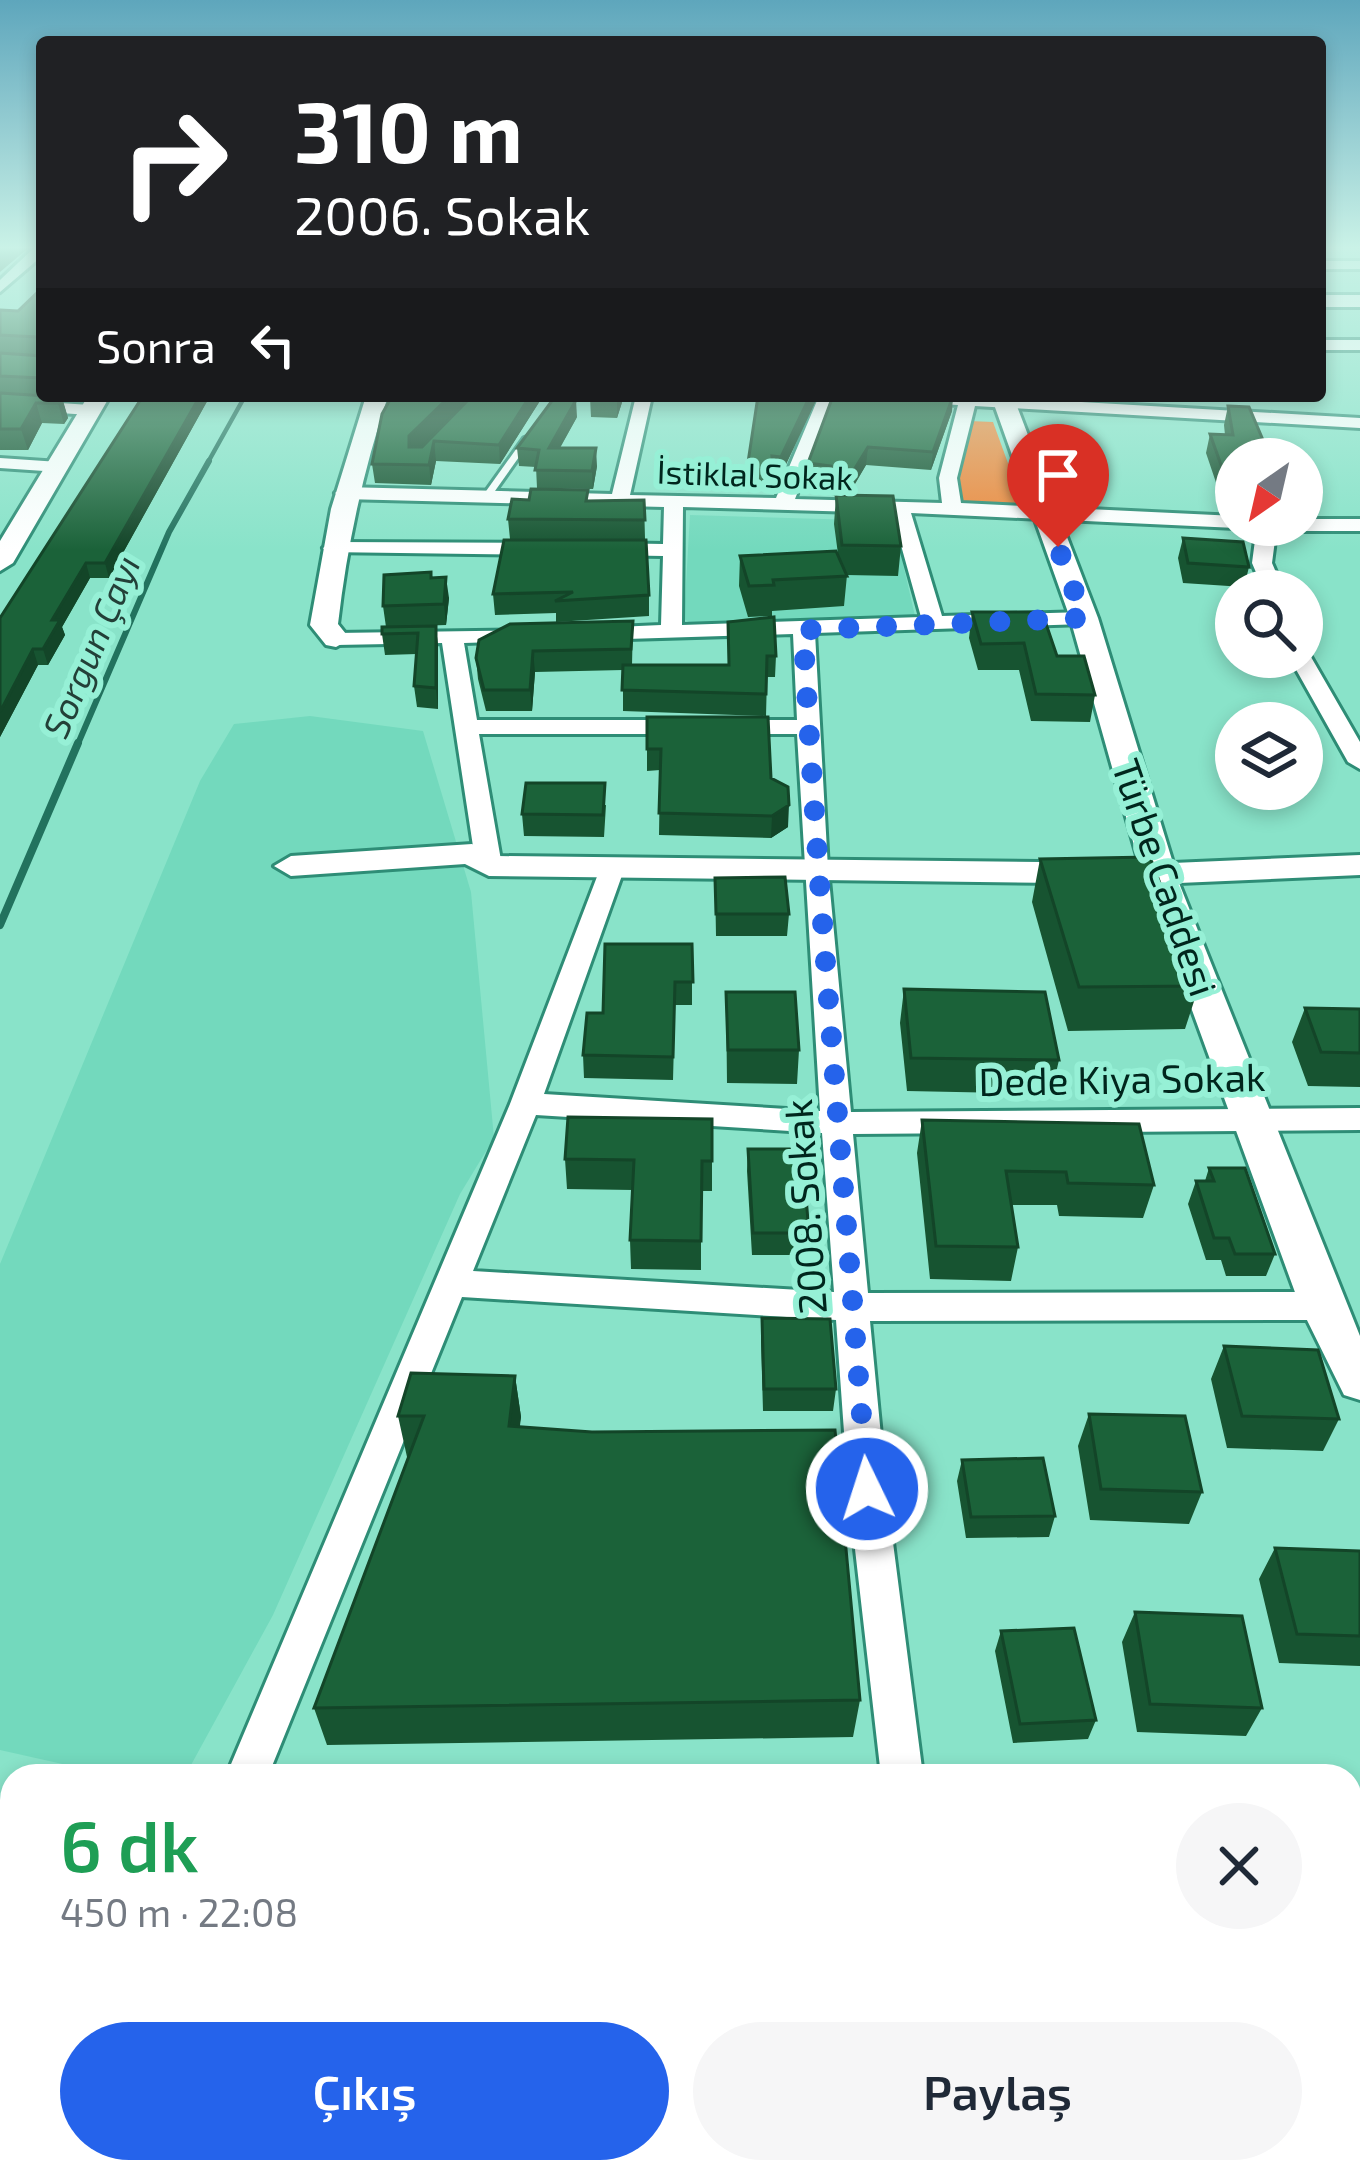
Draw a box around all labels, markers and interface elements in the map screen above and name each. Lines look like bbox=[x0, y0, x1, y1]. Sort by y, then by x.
text: 310 m bbox=[294, 79, 523, 180]
icon: right bbox=[96, 84, 252, 240]
text: 2006. Sokak bbox=[294, 181, 590, 246]
icon: left bbox=[240, 312, 306, 378]
text: Sonra bbox=[96, 318, 216, 372]
pin bbox=[1007, 424, 1109, 547]
north arrow bbox=[1215, 438, 1323, 546]
map controls bbox=[1215, 438, 1323, 810]
icon: arrive bbox=[1025, 442, 1091, 508]
street label: İstiklal Sokak bbox=[656, 451, 854, 497]
water label: Sorgun Çayı bbox=[32, 549, 149, 744]
button: search bbox=[1215, 570, 1323, 678]
button: layers bbox=[1215, 702, 1323, 810]
street label: Türbe Caddesi bbox=[1103, 752, 1229, 1002]
street label: Dede Kiya Sokak bbox=[978, 1052, 1266, 1104]
street label: 2008. Sokak bbox=[773, 1098, 835, 1316]
position arrow bbox=[804, 1426, 930, 1552]
text: 6 dk bbox=[60, 1800, 199, 1886]
button: close bbox=[1176, 1803, 1302, 1929]
text: 450 m · 22:08 bbox=[60, 1888, 298, 1935]
button: Çıkış bbox=[60, 2022, 669, 2160]
button: Paylaş bbox=[693, 2022, 1302, 2160]

